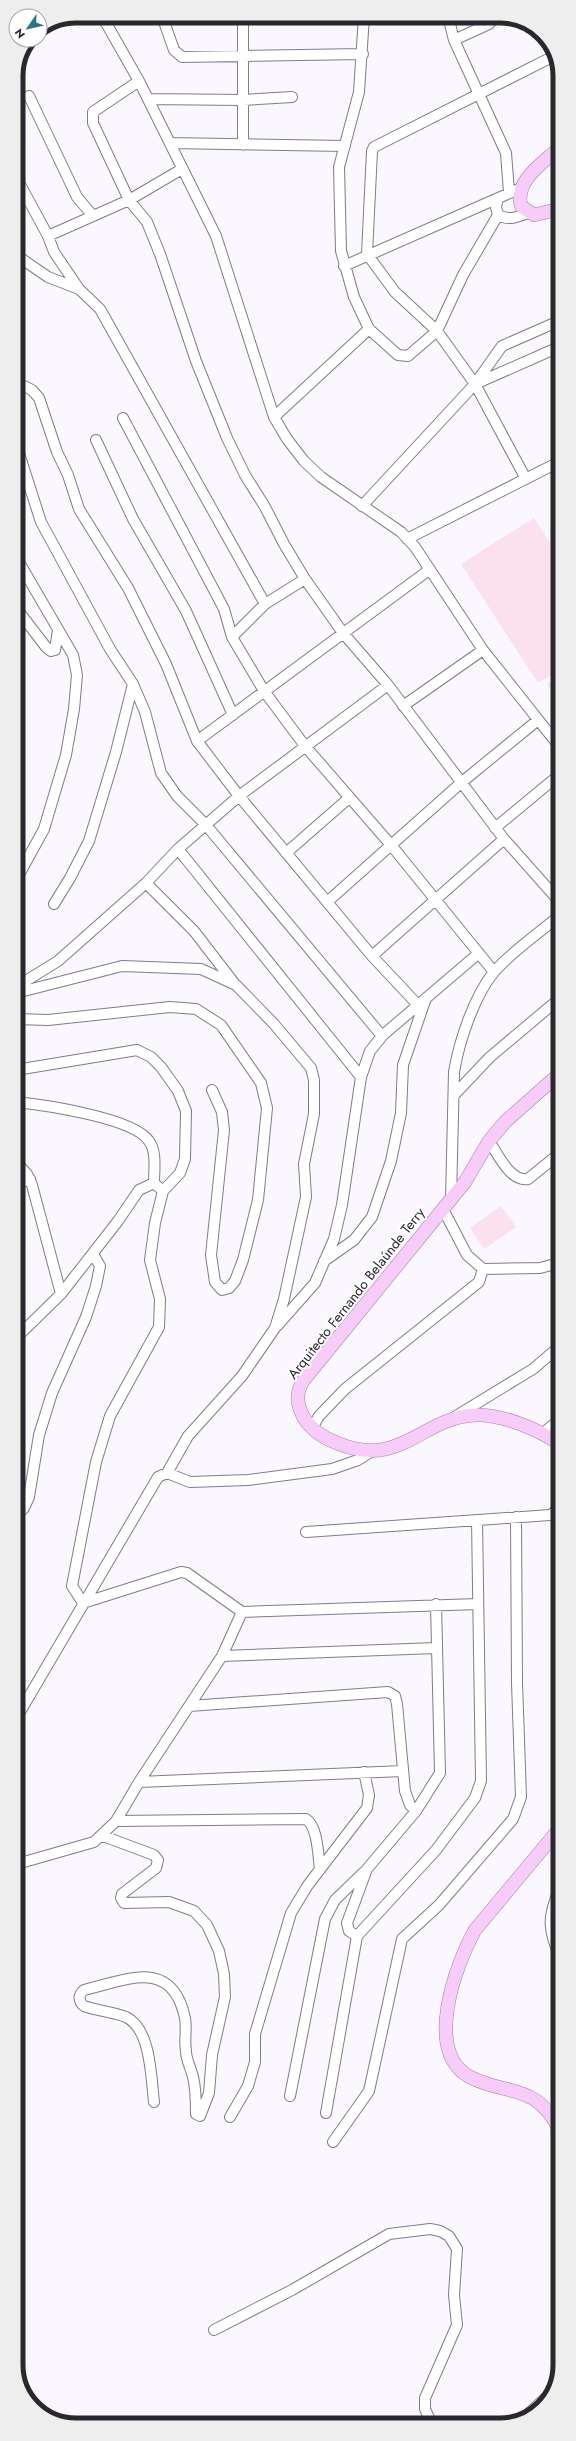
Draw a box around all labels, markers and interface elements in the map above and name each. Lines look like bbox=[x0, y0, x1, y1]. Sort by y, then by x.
north arrow bbox=[8, 8, 48, 48]
text: N bbox=[11, 25, 29, 42]
street label: Arquitecto Fernando Belaúnde Terry bbox=[283, 1202, 430, 1383]

